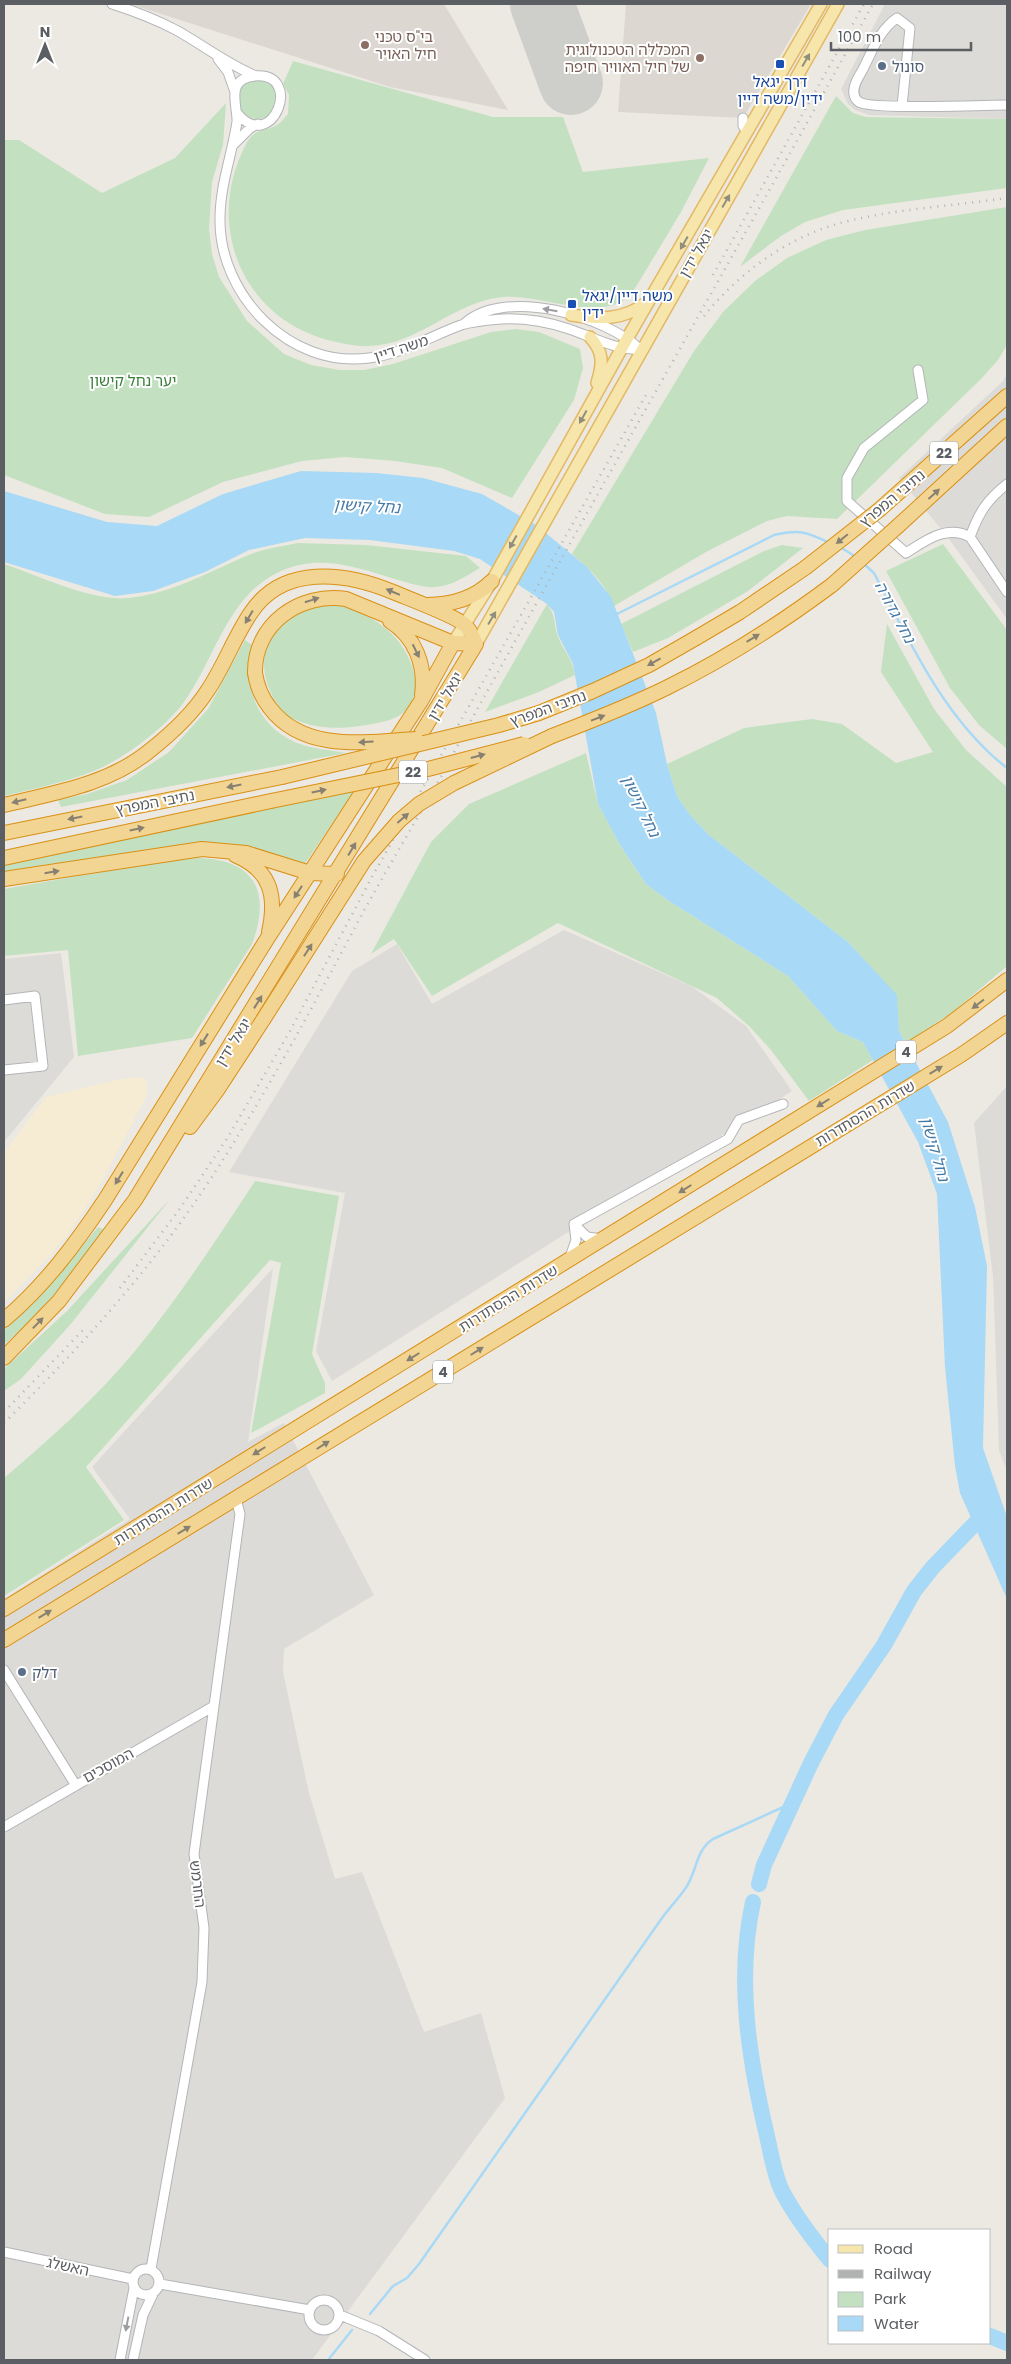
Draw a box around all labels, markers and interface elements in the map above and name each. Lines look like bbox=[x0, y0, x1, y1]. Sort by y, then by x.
north arrow bbox=[20, 20, 70, 70]
scale bar bbox=[831, 20, 971, 52]
text: N bbox=[40, 22, 50, 42]
place label: בי"ס טכני חיל האויר bbox=[375, 26, 437, 64]
text: 100 m bbox=[838, 26, 881, 47]
marker: בי"ס טכני חיל האויר bbox=[359, 39, 371, 51]
place label: המכללה הטכנולוגית של חיל האוויר חיפה bbox=[565, 39, 690, 77]
marker: המכללה הטכנולוגית של חיל האוויר חיפה bbox=[694, 52, 706, 64]
one-way arrow bbox=[802, 53, 810, 67]
place label: סונול bbox=[892, 56, 924, 77]
marker: דרך יגאל ידין/משה דיין bbox=[774, 58, 786, 70]
marker: סונול bbox=[876, 60, 888, 72]
place label: דרך יגאל ידין/משה דיין bbox=[737, 71, 823, 109]
one-way arrow bbox=[721, 195, 730, 208]
street label: יגאל ידין bbox=[674, 225, 718, 281]
one-way arrow bbox=[679, 237, 688, 250]
place label: משה דיין/יגאל ידין bbox=[582, 285, 673, 323]
marker: משה דיין/יגאל ידין bbox=[566, 298, 578, 310]
one-way arrow bbox=[542, 305, 558, 313]
street label: משה דיין bbox=[371, 329, 431, 367]
park label: יער נחל קישון bbox=[90, 370, 176, 391]
one-way arrow bbox=[579, 410, 588, 423]
road number: 22 bbox=[930, 442, 958, 464]
street label: נתיבי המפרץ bbox=[855, 464, 929, 532]
one-way arrow bbox=[927, 488, 940, 499]
water label: נחל קישון bbox=[333, 493, 402, 519]
one-way arrow bbox=[836, 534, 849, 545]
one-way arrow bbox=[509, 535, 517, 550]
water label: נחל גדורה bbox=[869, 577, 921, 648]
one-way arrow bbox=[386, 588, 401, 595]
one-way arrow bbox=[305, 596, 320, 603]
one-way arrow bbox=[245, 611, 254, 624]
one-way arrow bbox=[488, 611, 497, 624]
one-way arrow bbox=[746, 634, 759, 643]
one-way arrow bbox=[412, 644, 420, 658]
one-way arrow bbox=[646, 658, 661, 666]
street label: יגאל ידין bbox=[422, 668, 468, 724]
street label: נתיבי המפרץ bbox=[507, 684, 589, 732]
one-way arrow bbox=[591, 714, 605, 722]
one-way arrow bbox=[357, 738, 373, 746]
one-way arrow bbox=[470, 752, 485, 760]
road number: 22 bbox=[399, 760, 427, 784]
water label: נחל קישון bbox=[616, 771, 666, 842]
one-way arrow bbox=[226, 782, 242, 790]
street label: נתיבי המפרץ bbox=[114, 784, 196, 820]
one-way arrow bbox=[312, 787, 327, 795]
one-way arrow bbox=[11, 797, 26, 805]
one-way arrow bbox=[396, 813, 409, 824]
one-way arrow bbox=[66, 815, 82, 823]
one-way arrow bbox=[129, 825, 144, 833]
one-way arrow bbox=[348, 842, 357, 855]
one-way arrow bbox=[44, 867, 60, 875]
one-way arrow bbox=[293, 886, 303, 899]
one-way arrow bbox=[303, 943, 313, 956]
one-way arrow bbox=[253, 995, 262, 1008]
one-way arrow bbox=[971, 999, 985, 1009]
street label: יגאל ידין bbox=[210, 1014, 256, 1070]
one-way arrow bbox=[200, 1034, 209, 1047]
road number: 4 bbox=[896, 1040, 916, 1064]
one-way arrow bbox=[929, 1065, 942, 1075]
street label: שדרות ההסתדרות bbox=[811, 1075, 919, 1151]
one-way arrow bbox=[817, 1099, 830, 1108]
water label: נחל קישון bbox=[915, 1114, 955, 1185]
one-way arrow bbox=[114, 1172, 123, 1185]
one-way arrow bbox=[678, 1184, 692, 1193]
street label: שדרות ההסתדרות bbox=[454, 1259, 562, 1337]
one-way arrow bbox=[32, 1318, 44, 1330]
one-way arrow bbox=[470, 1347, 483, 1356]
one-way arrow bbox=[406, 1352, 419, 1361]
road number: 4 bbox=[433, 1360, 453, 1384]
one-way arrow bbox=[317, 1441, 330, 1450]
one-way arrow bbox=[253, 1447, 266, 1456]
street label: שדרות ההסתדרות bbox=[109, 1472, 217, 1550]
one-way arrow bbox=[178, 1526, 191, 1535]
one-way arrow bbox=[39, 1610, 52, 1619]
place label: דלק bbox=[32, 1662, 57, 1683]
marker: דלק bbox=[16, 1666, 28, 1678]
street label: המוסכים bbox=[79, 1742, 137, 1788]
street label: החרמש bbox=[185, 1859, 211, 1909]
legend bbox=[828, 2229, 991, 2344]
text: Road bbox=[874, 2238, 913, 2259]
street label: האשלג bbox=[45, 2251, 91, 2281]
text: Railway bbox=[874, 2263, 932, 2284]
text: Park bbox=[874, 2288, 906, 2309]
text: Water bbox=[874, 2313, 920, 2334]
one-way arrow bbox=[123, 2316, 131, 2332]

